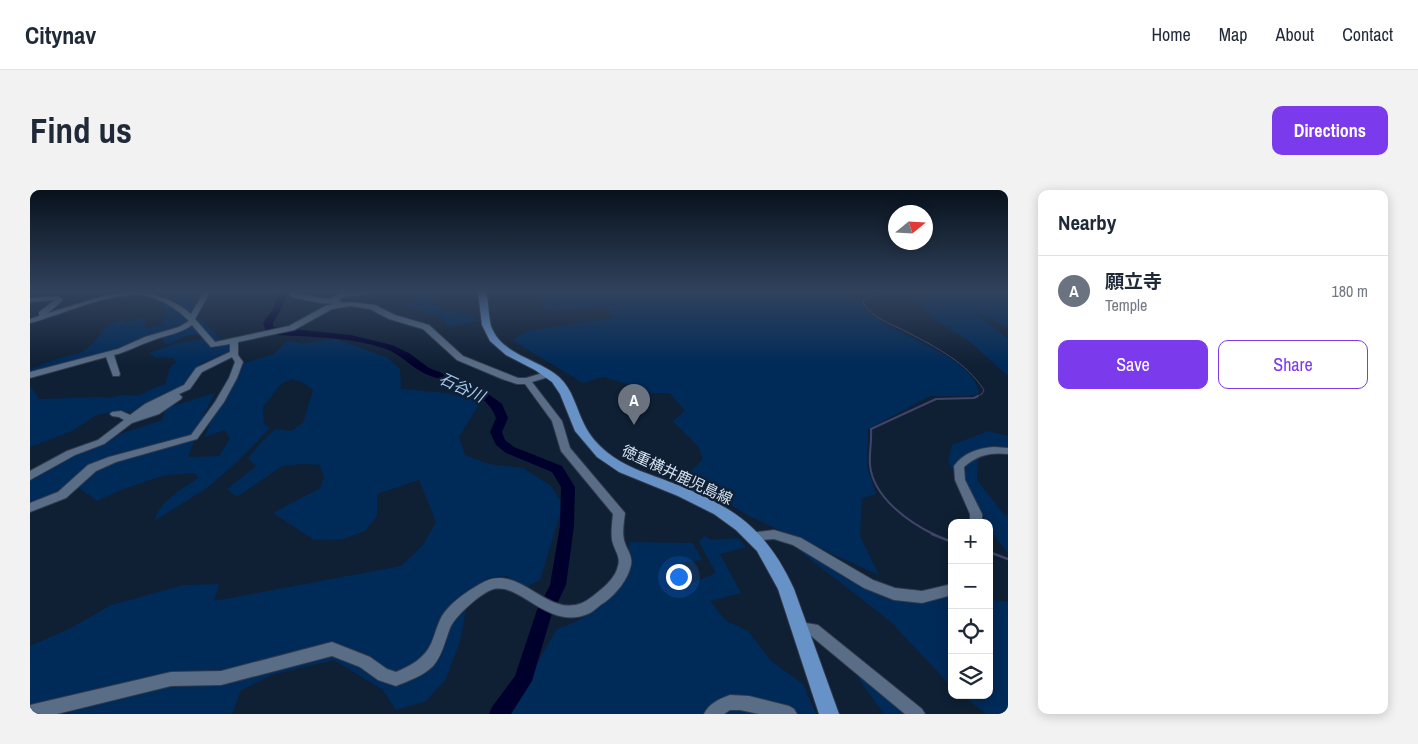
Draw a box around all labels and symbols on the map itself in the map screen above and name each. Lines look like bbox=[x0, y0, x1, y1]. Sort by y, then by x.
north arrow bbox=[888, 205, 933, 250]
water label: 石谷川 bbox=[436, 367, 490, 408]
pin: A bbox=[618, 384, 650, 425]
street label: 徳重横井鹿児島線 bbox=[618, 440, 736, 509]
your location bbox=[666, 564, 692, 590]

